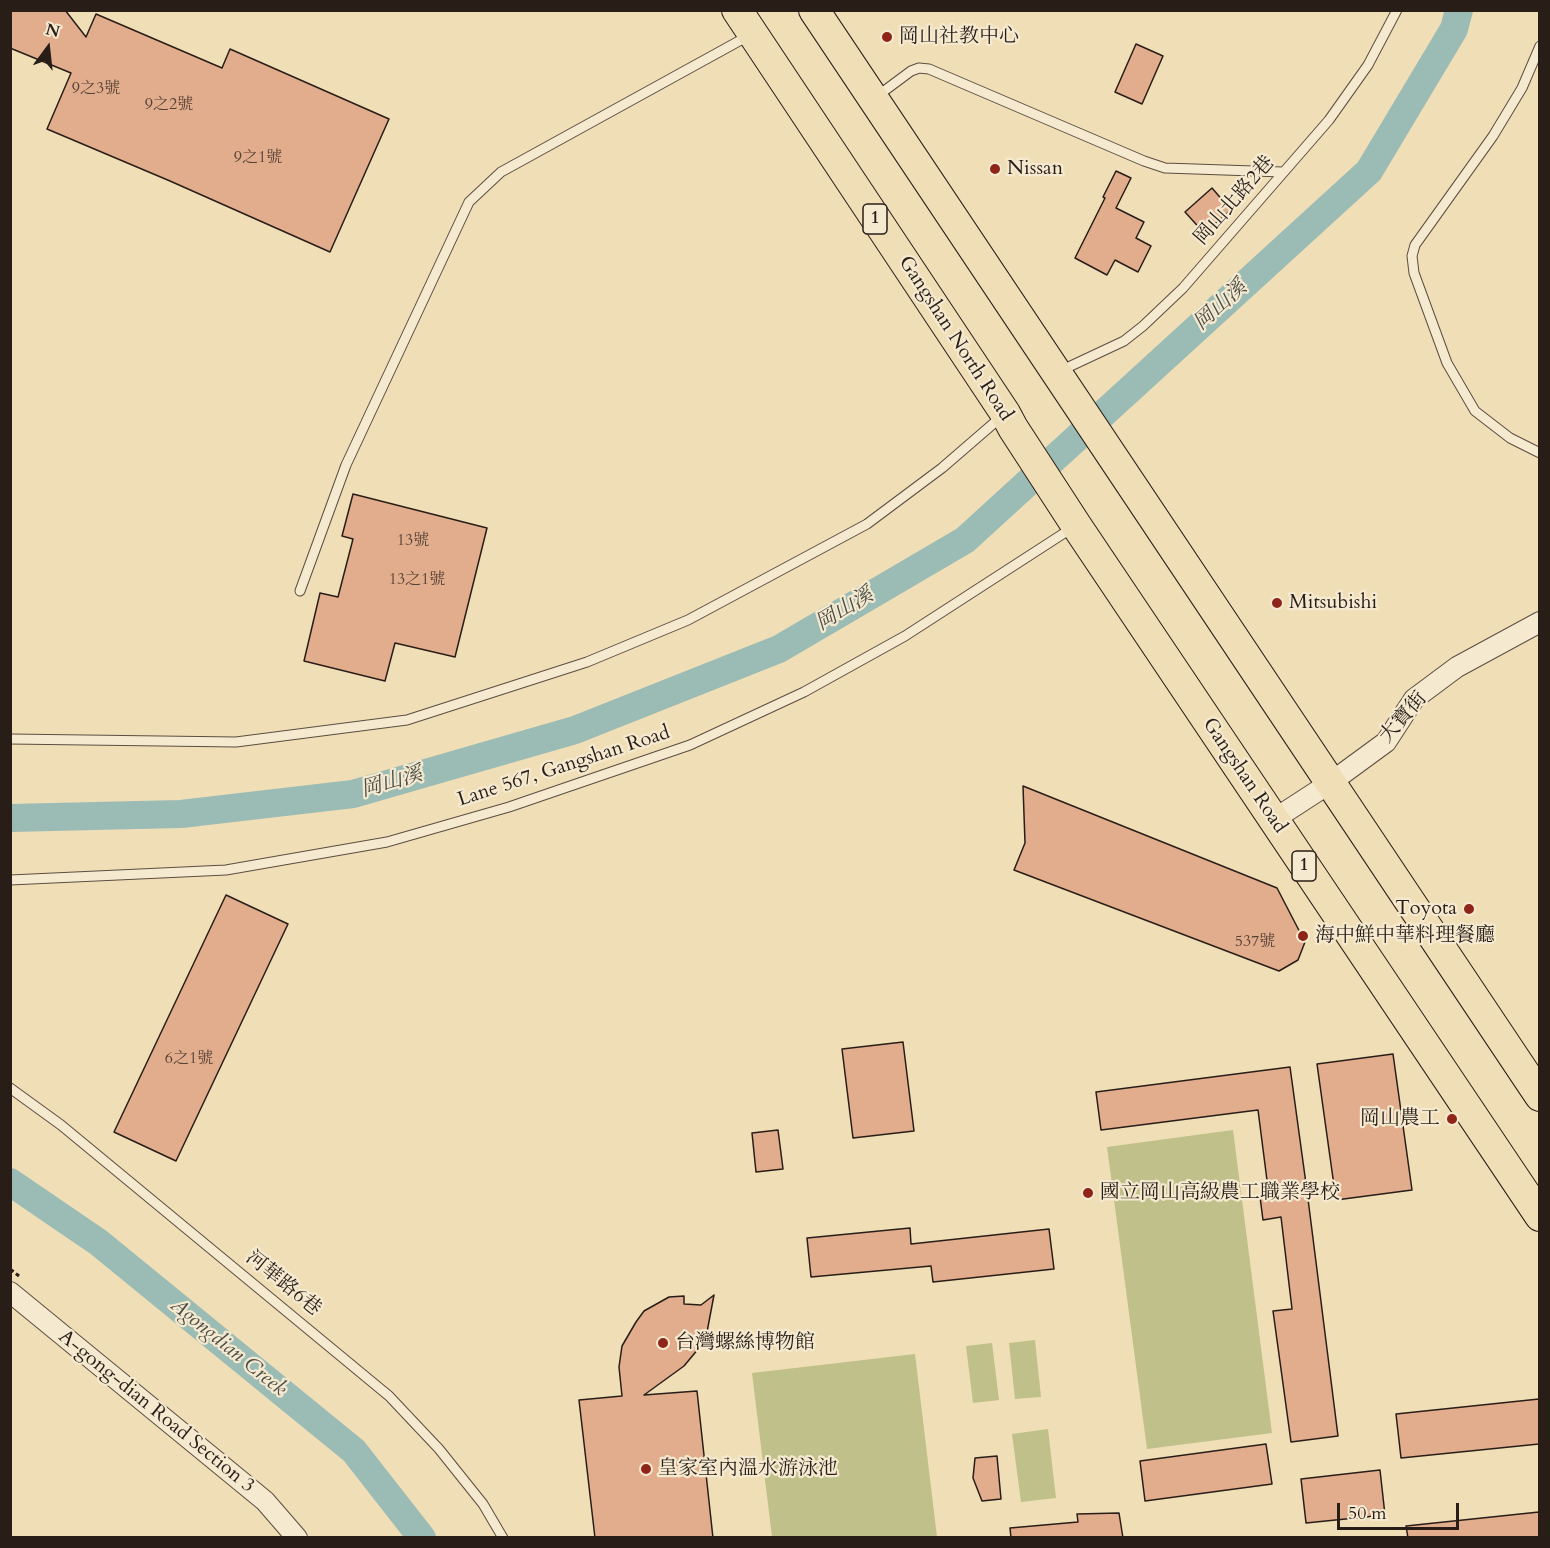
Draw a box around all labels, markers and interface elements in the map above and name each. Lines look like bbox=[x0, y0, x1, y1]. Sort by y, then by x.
north arrow bbox=[18, 18, 78, 78]
text: N bbox=[43, 18, 62, 43]
place label: 岡山社教中心 bbox=[899, 25, 1019, 49]
marker: 岡山社教中心 bbox=[880, 30, 894, 44]
house number: 9之3號 bbox=[72, 79, 120, 99]
house number: 9之2號 bbox=[145, 95, 193, 115]
house number: 9之1號 bbox=[234, 148, 282, 168]
street label: 岡山北路2巷 bbox=[1190, 152, 1280, 250]
place label: Nissan bbox=[1007, 157, 1063, 181]
marker: Nissan bbox=[988, 162, 1002, 176]
road number: 1 bbox=[863, 204, 887, 234]
street label: Gangshan North Road bbox=[893, 252, 1017, 426]
water label: 岡山溪 bbox=[1189, 276, 1253, 336]
house number: 13號 bbox=[397, 531, 429, 551]
house number: 13之1號 bbox=[389, 570, 445, 590]
water label: 岡山溪 bbox=[812, 583, 878, 637]
place label: Mitsubishi bbox=[1289, 591, 1377, 615]
marker: Mitsubishi bbox=[1270, 596, 1284, 610]
street label: 大寶街 bbox=[1375, 687, 1433, 749]
street label: Gangshan Road bbox=[1197, 714, 1291, 838]
street label: Lane 567, Gangshan Road bbox=[455, 721, 673, 813]
water label: 岡山溪 bbox=[358, 762, 426, 804]
road number: 1 bbox=[1292, 851, 1316, 881]
place label: Toyota bbox=[1395, 897, 1457, 921]
marker: Toyota bbox=[1462, 902, 1476, 916]
place label: 海中鮮中華料理餐廳 bbox=[1315, 924, 1495, 948]
marker: 海中鮮中華料理餐廳 bbox=[1296, 929, 1310, 943]
house number: 537號 bbox=[1235, 932, 1275, 952]
house number: 6之1號 bbox=[165, 1049, 213, 1069]
place label: 岡山農工 bbox=[1360, 1107, 1440, 1131]
marker: 岡山農工 bbox=[1445, 1112, 1459, 1126]
place label: 國立岡山高級農工職業學校 bbox=[1100, 1181, 1340, 1205]
marker: 國立岡山高級農工職業學校 bbox=[1081, 1186, 1095, 1200]
street label: 河華路6巷 bbox=[240, 1246, 326, 1322]
water label: Agongdian Creek bbox=[165, 1293, 291, 1403]
street label: A-gong-dian Road Section 3 bbox=[53, 1325, 259, 1499]
place label: 台灣螺絲博物館 bbox=[675, 1331, 815, 1355]
marker: 台灣螺絲博物館 bbox=[656, 1336, 670, 1350]
place label: 皇家室內溫水游泳池 bbox=[658, 1457, 838, 1481]
marker: 皇家室內溫水游泳池 bbox=[639, 1462, 653, 1476]
scale bar bbox=[1340, 1491, 1462, 1529]
text: 50 m bbox=[1348, 1501, 1387, 1526]

